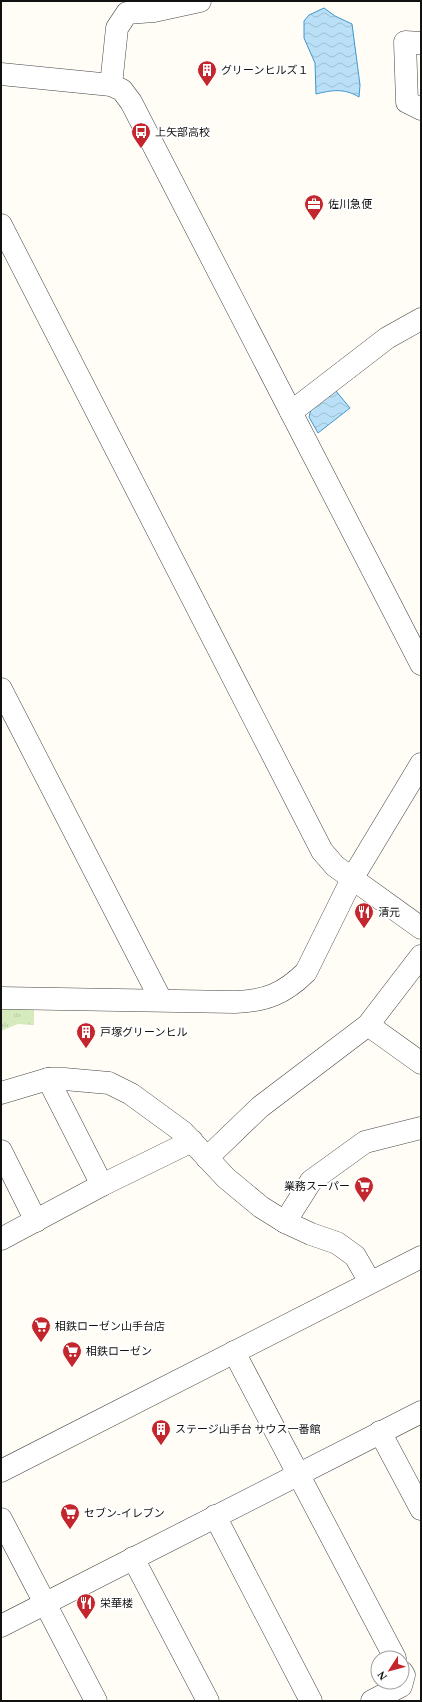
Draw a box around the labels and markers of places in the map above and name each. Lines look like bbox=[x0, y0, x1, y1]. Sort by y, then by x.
building icon: グリーンヒルズ１ bbox=[196, 59, 218, 87]
place label: グリーンヒルズ１ bbox=[221, 64, 308, 76]
bus stop icon: 上矢部高校 bbox=[130, 121, 152, 149]
place label: 上矢部高校 bbox=[155, 126, 210, 138]
office icon: 佐川急便 bbox=[303, 193, 325, 221]
place label: 佐川急便 bbox=[328, 198, 373, 210]
restaurant icon: 清元 bbox=[353, 901, 375, 929]
place label: 清元 bbox=[378, 906, 400, 918]
building icon: 戸塚グリーンヒル bbox=[75, 1021, 97, 1049]
place label: 戸塚グリーンヒル bbox=[100, 1026, 187, 1038]
supermarket icon: 業務スーパー bbox=[353, 1175, 375, 1203]
place label: 業務スーパー bbox=[284, 1180, 350, 1192]
supermarket icon: 相鉄ローゼン山手台店 bbox=[30, 1315, 52, 1343]
place label: 相鉄ローゼン山手台店 bbox=[55, 1320, 165, 1332]
supermarket icon: 相鉄ローゼン bbox=[61, 1340, 83, 1368]
place label: 相鉄ローゼン bbox=[86, 1345, 152, 1357]
building icon: ステージ山手台 サウス一番館 bbox=[150, 1418, 172, 1446]
place label: ステージ山手台 サウス一番館 bbox=[175, 1423, 321, 1435]
supermarket icon: セブン-イレブン bbox=[59, 1502, 81, 1530]
place label: セブン-イレブン bbox=[84, 1507, 165, 1519]
restaurant icon: 栄華楼 bbox=[75, 1592, 97, 1620]
place label: 栄華楼 bbox=[100, 1597, 133, 1609]

